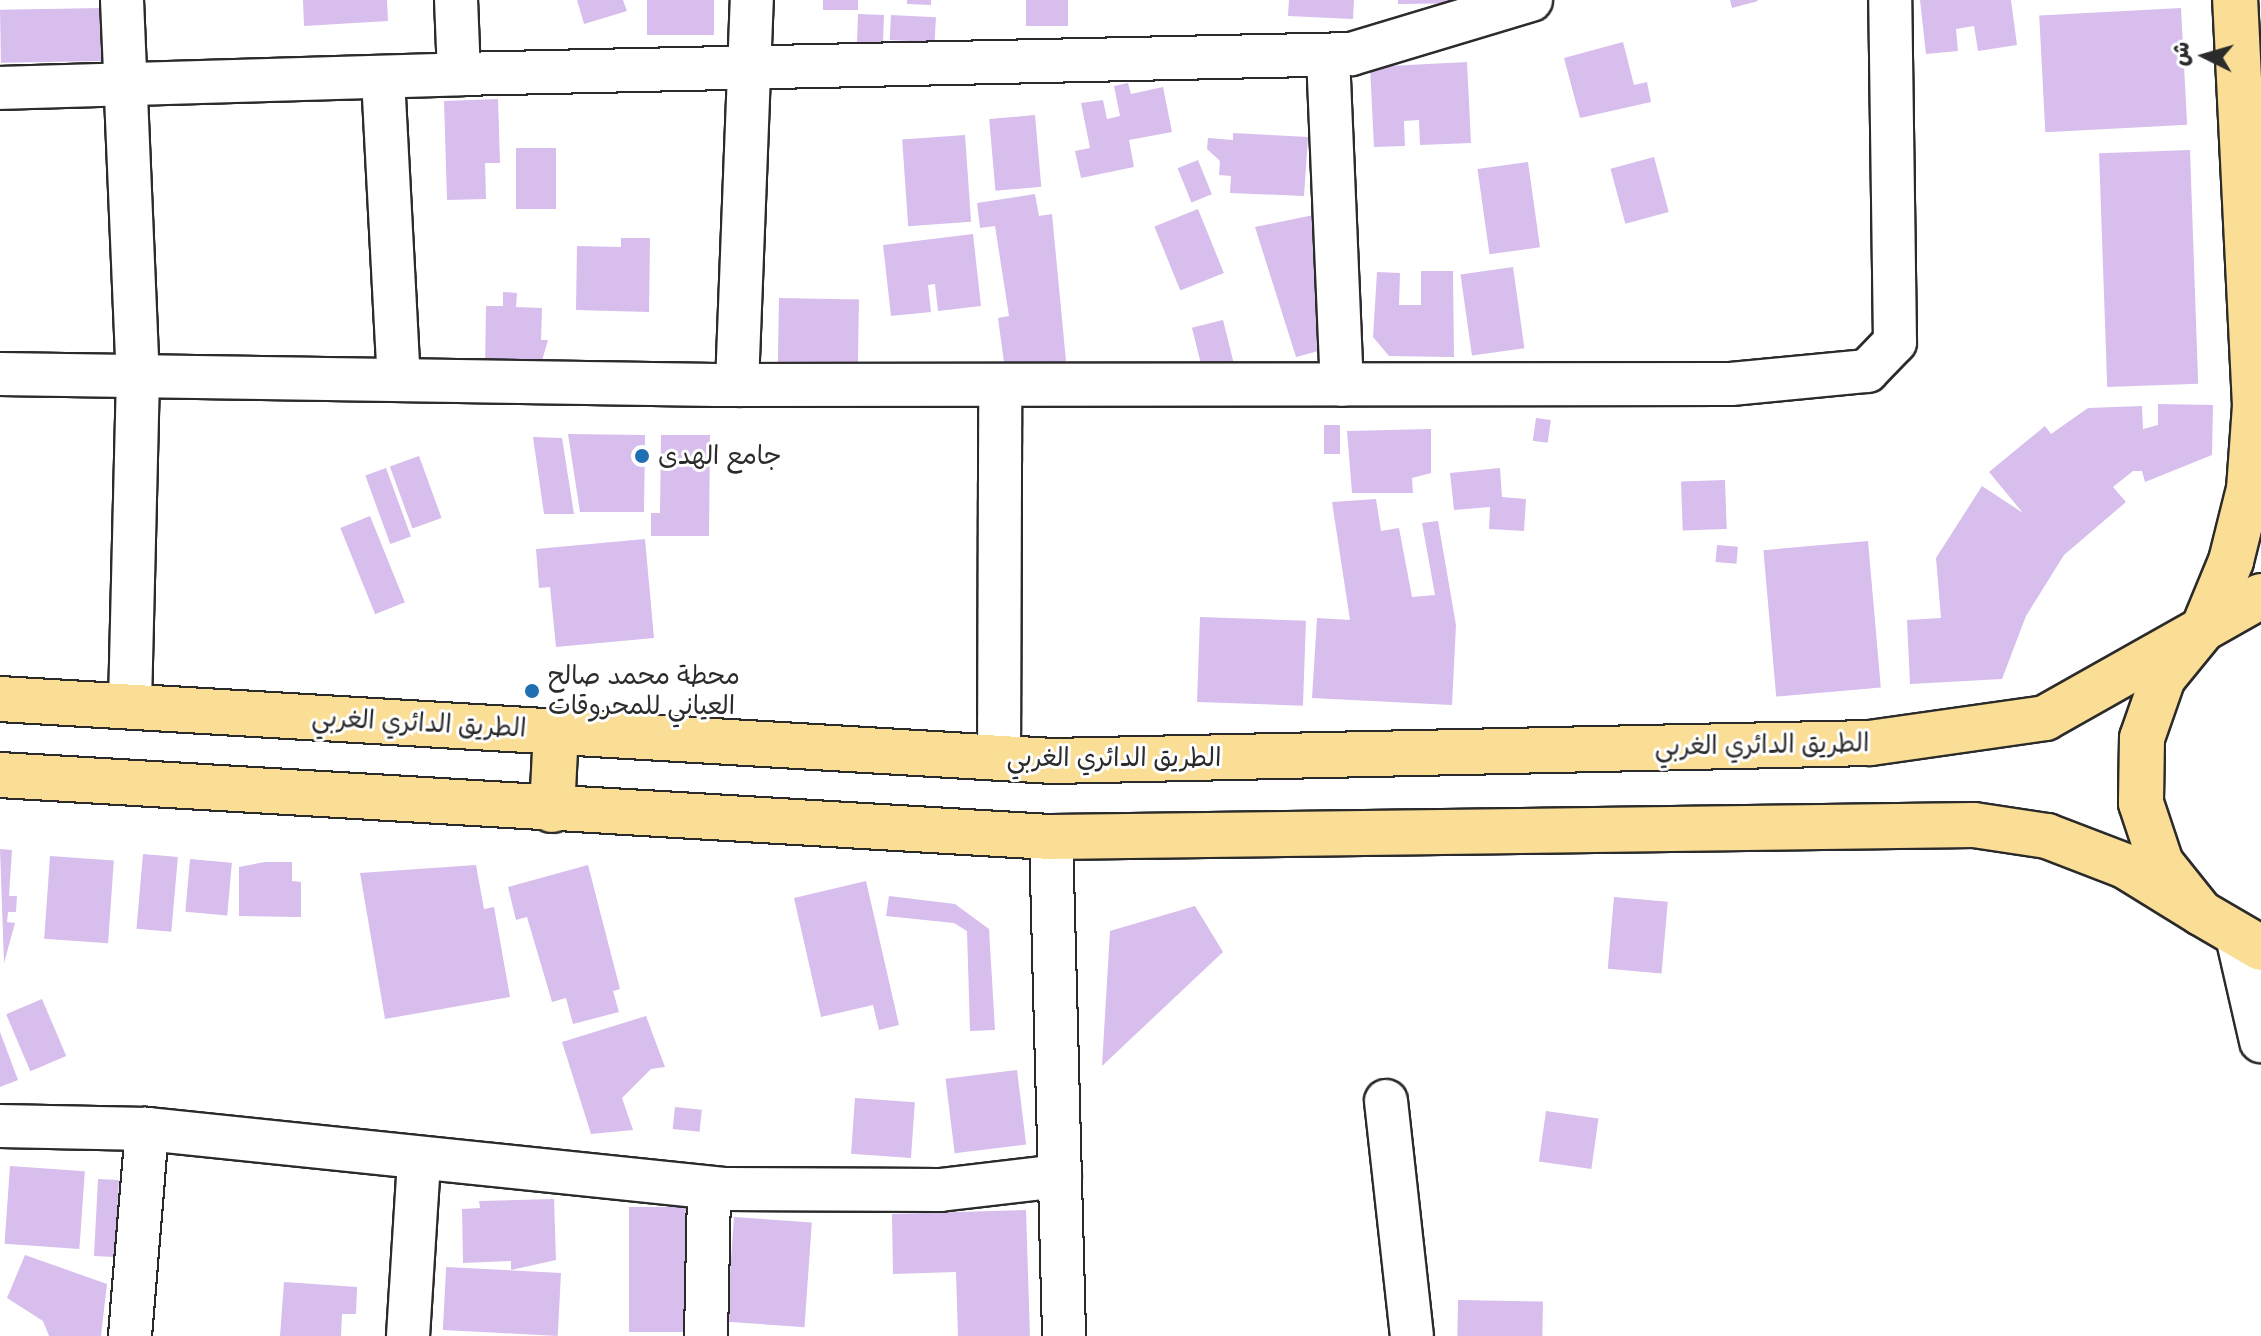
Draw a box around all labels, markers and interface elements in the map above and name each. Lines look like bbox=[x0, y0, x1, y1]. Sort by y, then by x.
north arrow bbox=[2165, 16, 2245, 96]
text: ش bbox=[2160, 40, 2201, 68]
place label: جامع الهدى bbox=[658, 440, 782, 472]
marker: جامع الهدى bbox=[633, 447, 651, 465]
place label: محطة محمد صالح العياني للمحروقات bbox=[548, 660, 740, 722]
marker: محطة محمد صالح العياني للمحروقات bbox=[523, 682, 541, 700]
street label: الطريق الدائري الغربي bbox=[311, 702, 527, 744]
street label: الطريق الدائري الغربي bbox=[1654, 728, 1870, 762]
street label: الطريق الدائري الغربي bbox=[1007, 742, 1221, 774]

